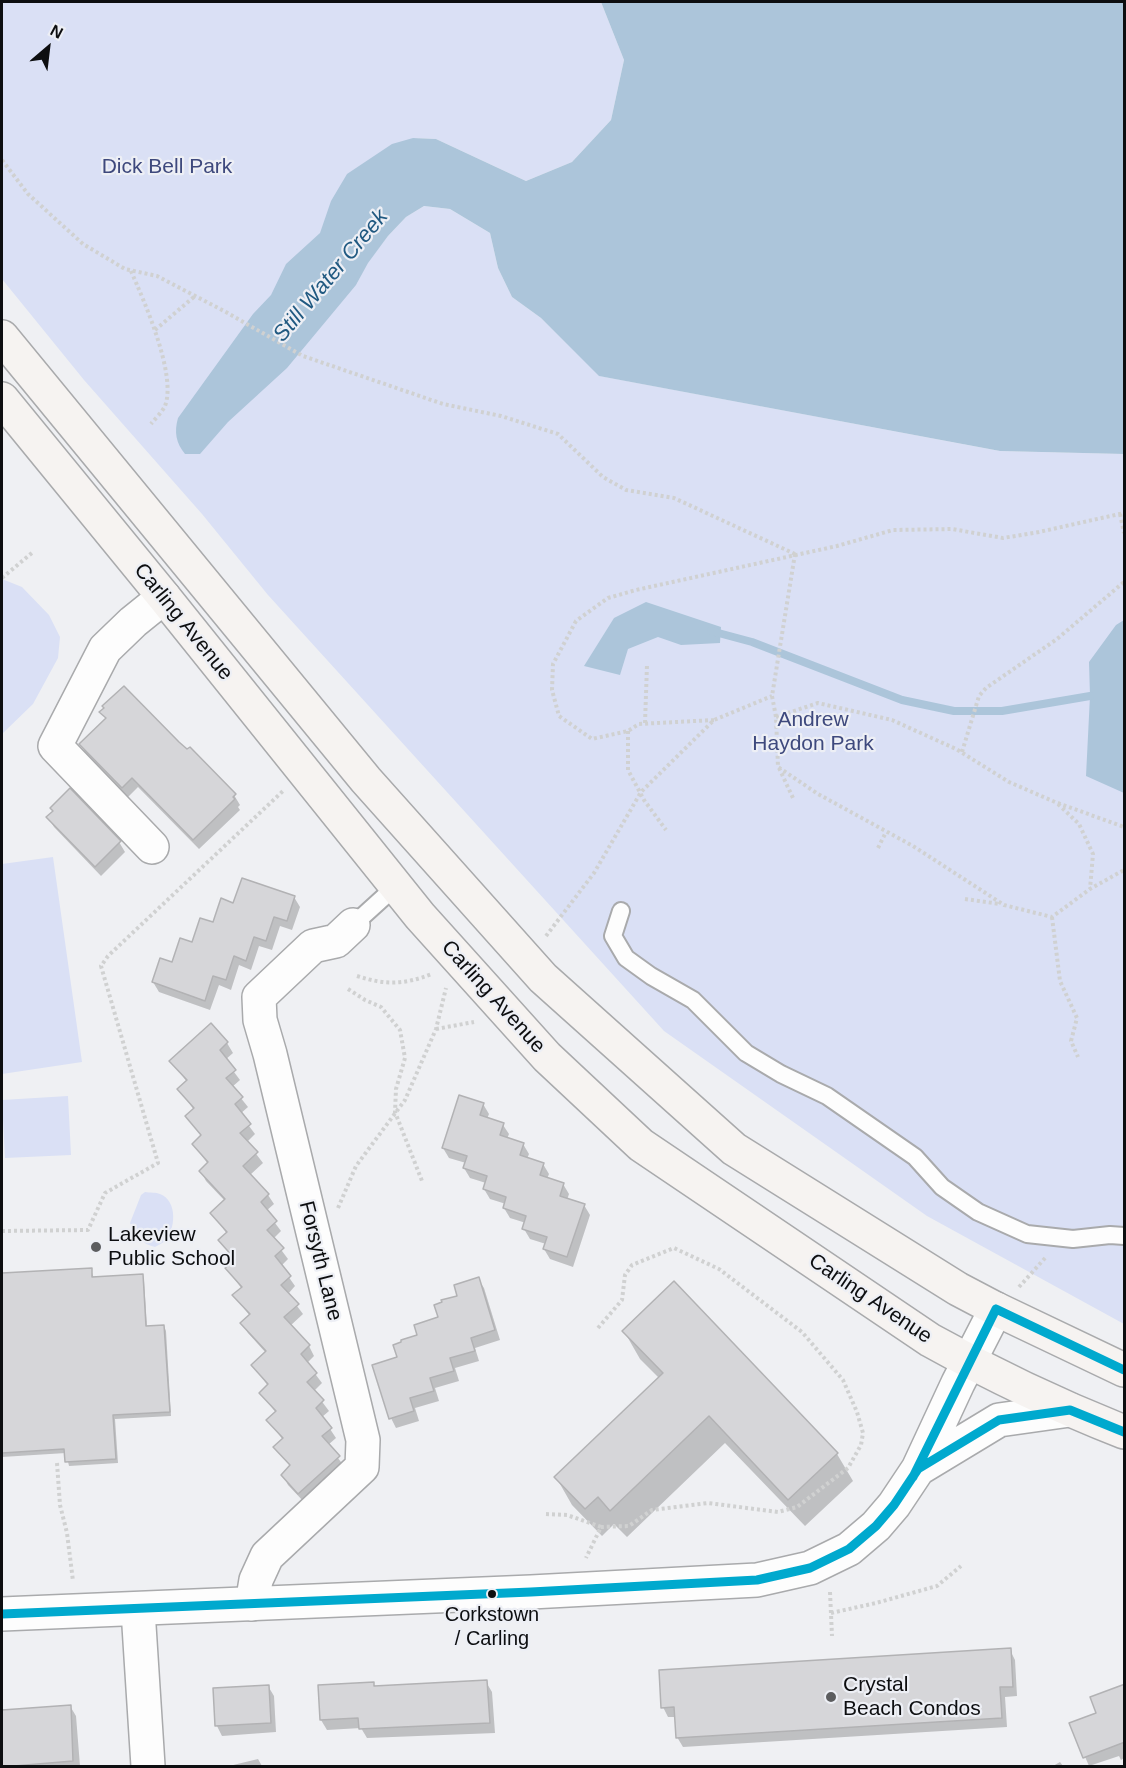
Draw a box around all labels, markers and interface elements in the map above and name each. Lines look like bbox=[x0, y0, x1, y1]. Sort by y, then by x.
north arrow bbox=[18, 18, 78, 78]
text: N bbox=[48, 21, 66, 42]
park label: Dick Bell Park bbox=[102, 154, 232, 180]
water label: Still Water Creek bbox=[268, 204, 394, 348]
street label: Carling Avenue bbox=[128, 558, 238, 686]
park label: Andrew Haydon Park bbox=[752, 707, 874, 757]
street label: Carling Avenue bbox=[436, 935, 550, 1059]
street label: Forsyth Lane bbox=[293, 1198, 347, 1324]
place label: Lakeview Public School bbox=[108, 1222, 235, 1272]
marker: Lakeview Public School bbox=[89, 1240, 103, 1254]
street label: Carling Avenue bbox=[804, 1249, 936, 1349]
marker: Corkstown / Carling bbox=[486, 1588, 498, 1600]
place label: Corkstown / Carling bbox=[445, 1603, 539, 1650]
place label: Crystal Beach Condos bbox=[843, 1672, 981, 1722]
marker: Crystal Beach Condos bbox=[824, 1690, 838, 1704]

